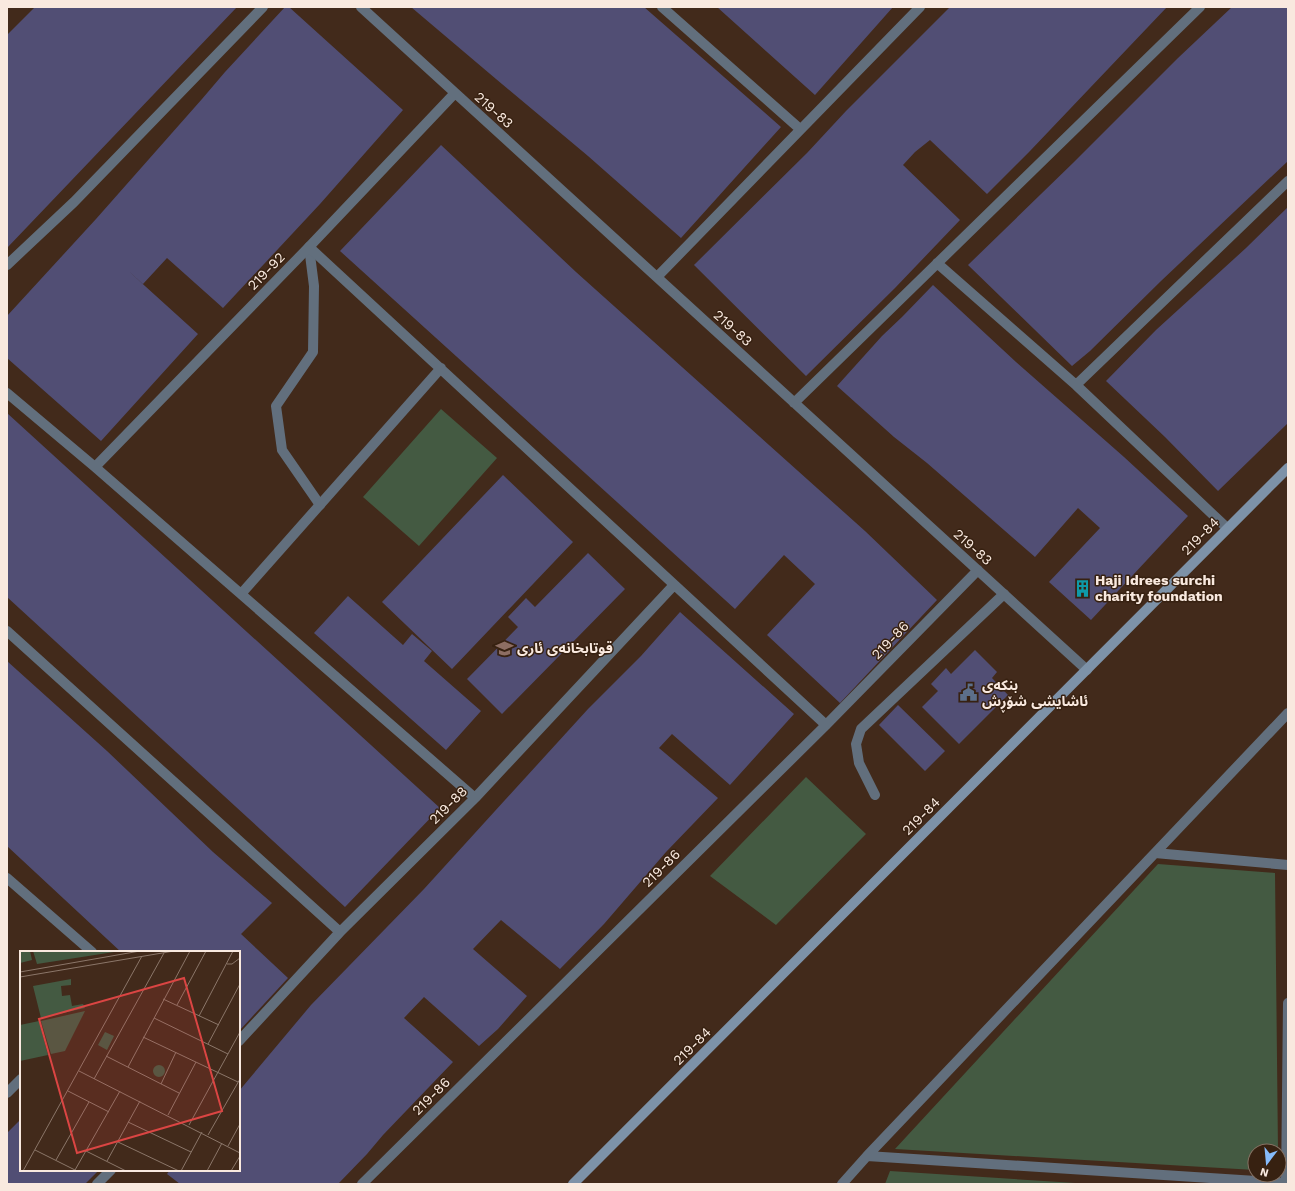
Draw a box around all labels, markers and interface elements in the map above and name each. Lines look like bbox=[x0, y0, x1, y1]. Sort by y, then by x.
street label: 219-83 bbox=[472, 89, 516, 131]
street label: 219-92 bbox=[244, 249, 288, 293]
street label: 219-83 bbox=[711, 307, 755, 349]
street label: 219-84 bbox=[1178, 514, 1222, 558]
street label: 219-83 bbox=[951, 526, 995, 568]
place label: Haji Idrees surchi charity foundation bbox=[1095, 572, 1223, 604]
building icon: Haji Idrees surchi charity foundation bbox=[1072, 578, 1092, 598]
street label: 219-86 bbox=[868, 618, 912, 662]
school or university icon: قوتابخانەی ئاری bbox=[494, 638, 514, 658]
place label: قوتابخانەی ئاری bbox=[517, 640, 613, 657]
place label: بنکەی ئاشایشی شۆڕش bbox=[982, 677, 1088, 713]
public building icon: بنکەی ئاشایشی شۆڕش bbox=[959, 683, 979, 703]
street label: 219-88 bbox=[426, 783, 470, 827]
street label: 219-84 bbox=[899, 794, 943, 838]
street label: 219-86 bbox=[639, 846, 683, 890]
inset map bbox=[20, 951, 240, 1171]
street label: 219-84 bbox=[670, 1024, 714, 1068]
street label: 219-86 bbox=[409, 1074, 453, 1118]
north arrow bbox=[1247, 1143, 1287, 1183]
text: N bbox=[1259, 1165, 1270, 1180]

